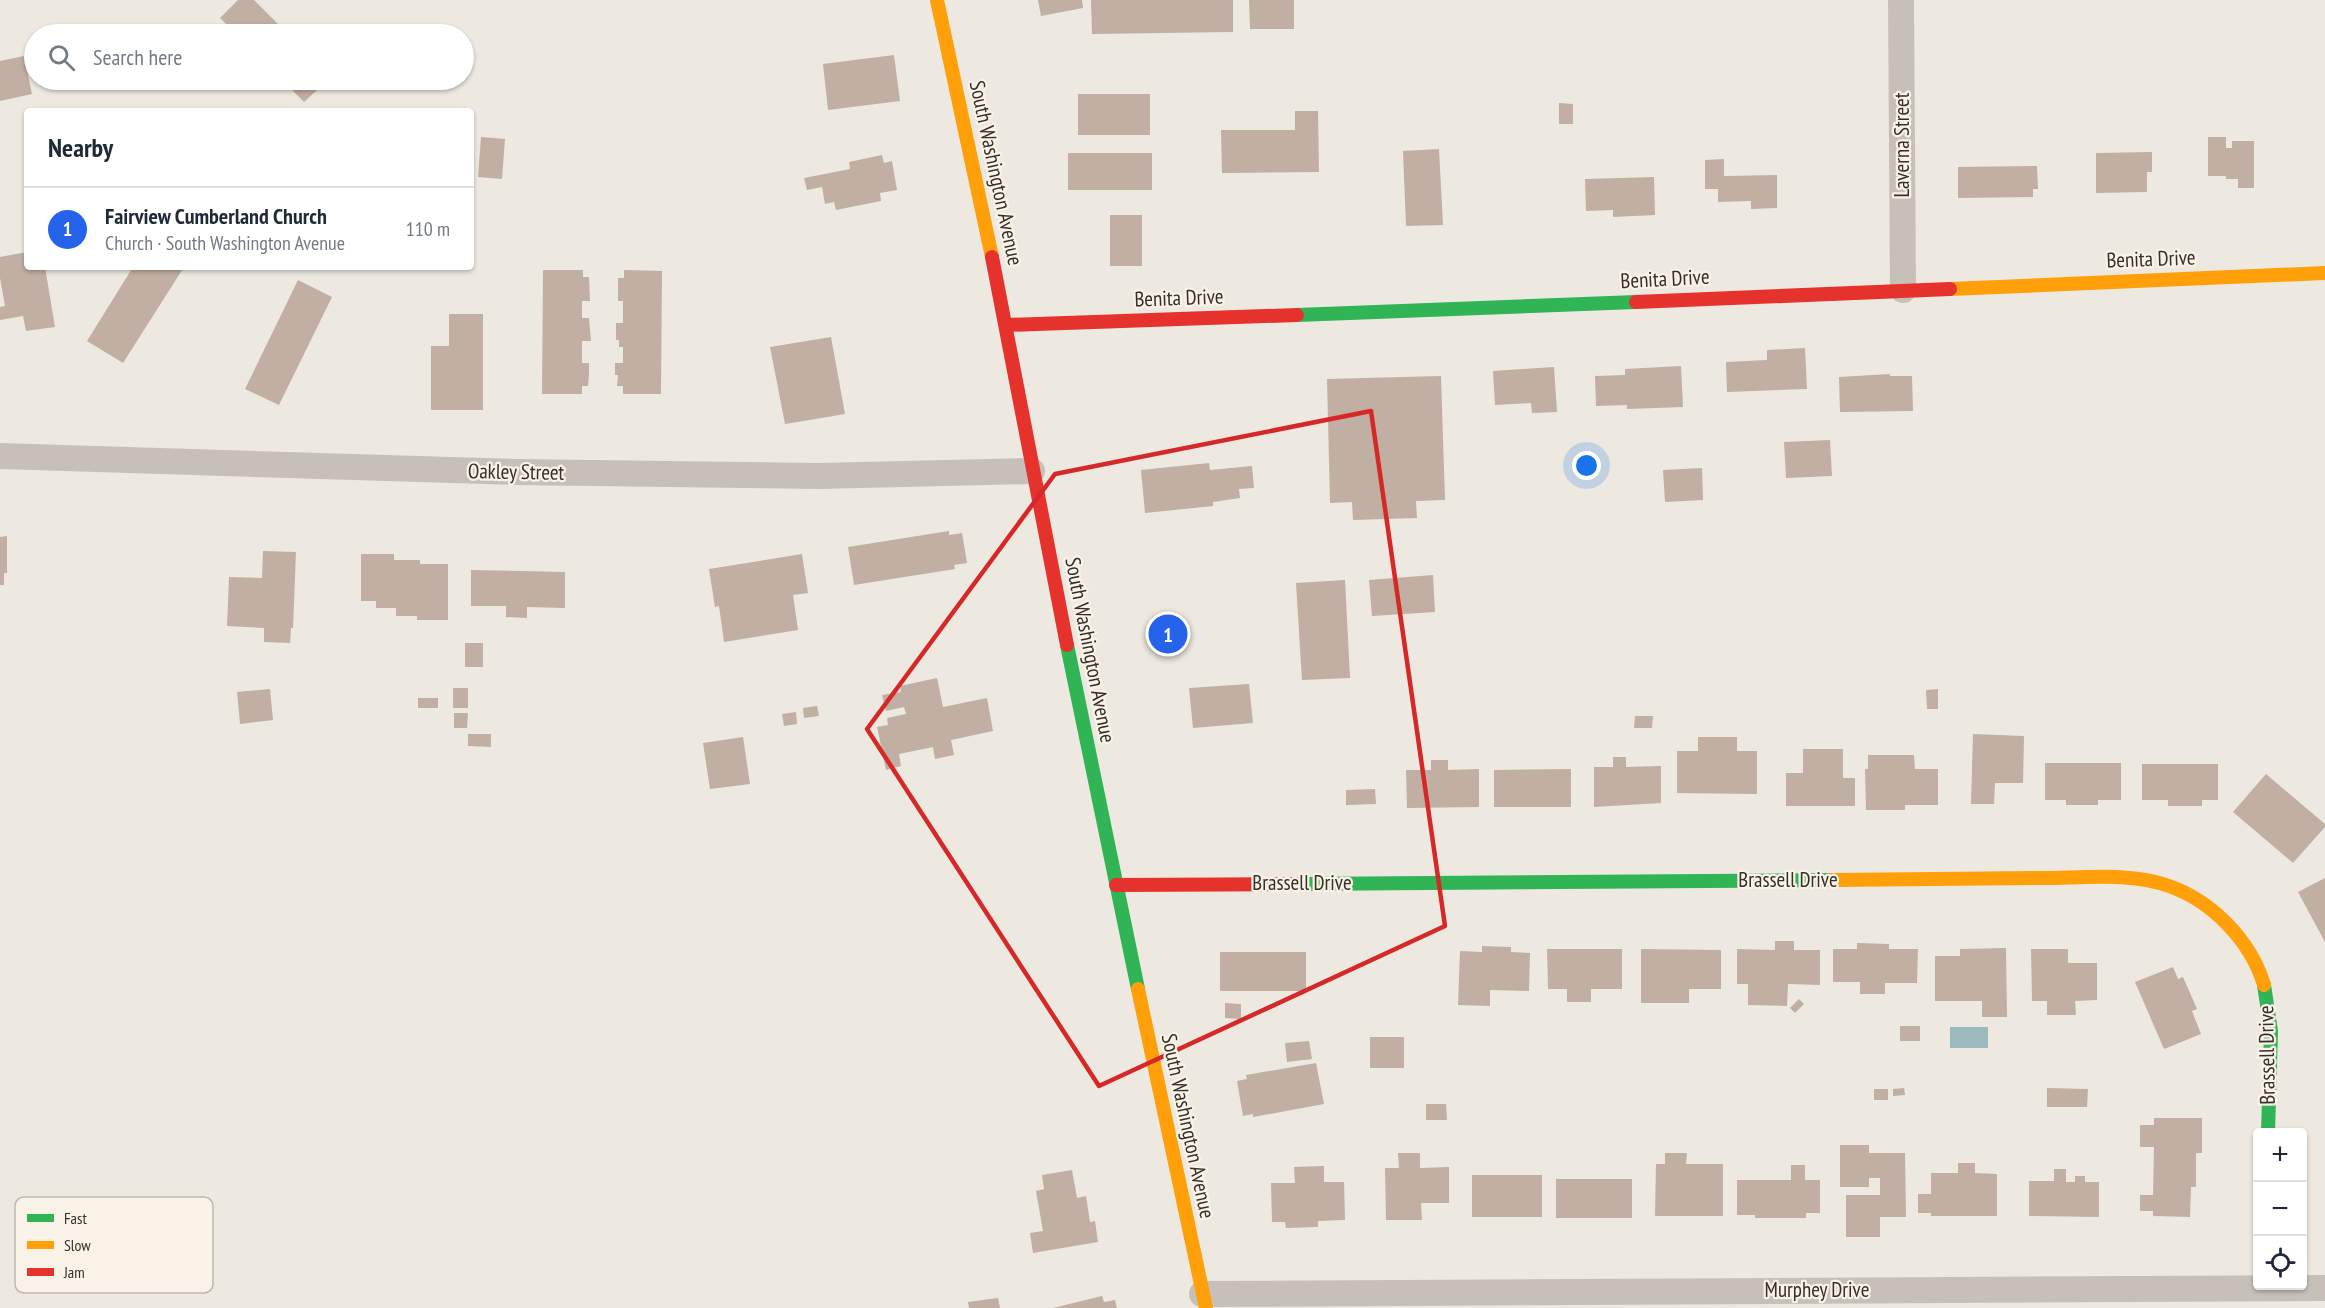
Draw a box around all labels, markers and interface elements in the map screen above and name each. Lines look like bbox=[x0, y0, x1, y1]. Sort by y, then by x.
search box bbox=[24, 24, 474, 90]
icon: search bbox=[45, 41, 78, 74]
text: Search here bbox=[93, 43, 182, 71]
street label: South Washington Avenue bbox=[964, 78, 1029, 268]
street label: Laverna Street bbox=[1888, 92, 1915, 197]
text: Nearby bbox=[48, 131, 113, 164]
text: Fairview Cumberland Church bbox=[105, 202, 327, 230]
text: 1 bbox=[63, 216, 72, 242]
text: 110 m bbox=[406, 216, 450, 242]
text: Church · South Washington Avenue bbox=[105, 230, 345, 256]
street label: Benita Drive bbox=[2106, 243, 2196, 274]
street label: Benita Drive bbox=[1620, 263, 1710, 294]
street label: Benita Drive bbox=[1134, 282, 1224, 313]
your location bbox=[1572, 451, 1601, 480]
street label: Oakley Street bbox=[468, 457, 565, 486]
street label: South Washington Avenue bbox=[1059, 555, 1122, 745]
pin: 1 bbox=[1148, 612, 1188, 656]
street label: Brassell Drive bbox=[1738, 866, 1838, 893]
street label: Brassell Drive bbox=[1252, 869, 1352, 896]
street label: Brassell Drive bbox=[2252, 1005, 2281, 1105]
street label: South Washington Avenue bbox=[1156, 1031, 1221, 1221]
map controls bbox=[2253, 1128, 2307, 1290]
button: + bbox=[2253, 1128, 2307, 1182]
button: − bbox=[2253, 1182, 2307, 1236]
legend bbox=[15, 1197, 213, 1293]
text: Fast bbox=[64, 1208, 87, 1228]
text: Slow bbox=[64, 1235, 91, 1255]
button: locate bbox=[2253, 1236, 2307, 1290]
text: Jam bbox=[63, 1262, 85, 1282]
street label: Murphey Drive bbox=[1765, 1276, 1869, 1303]

